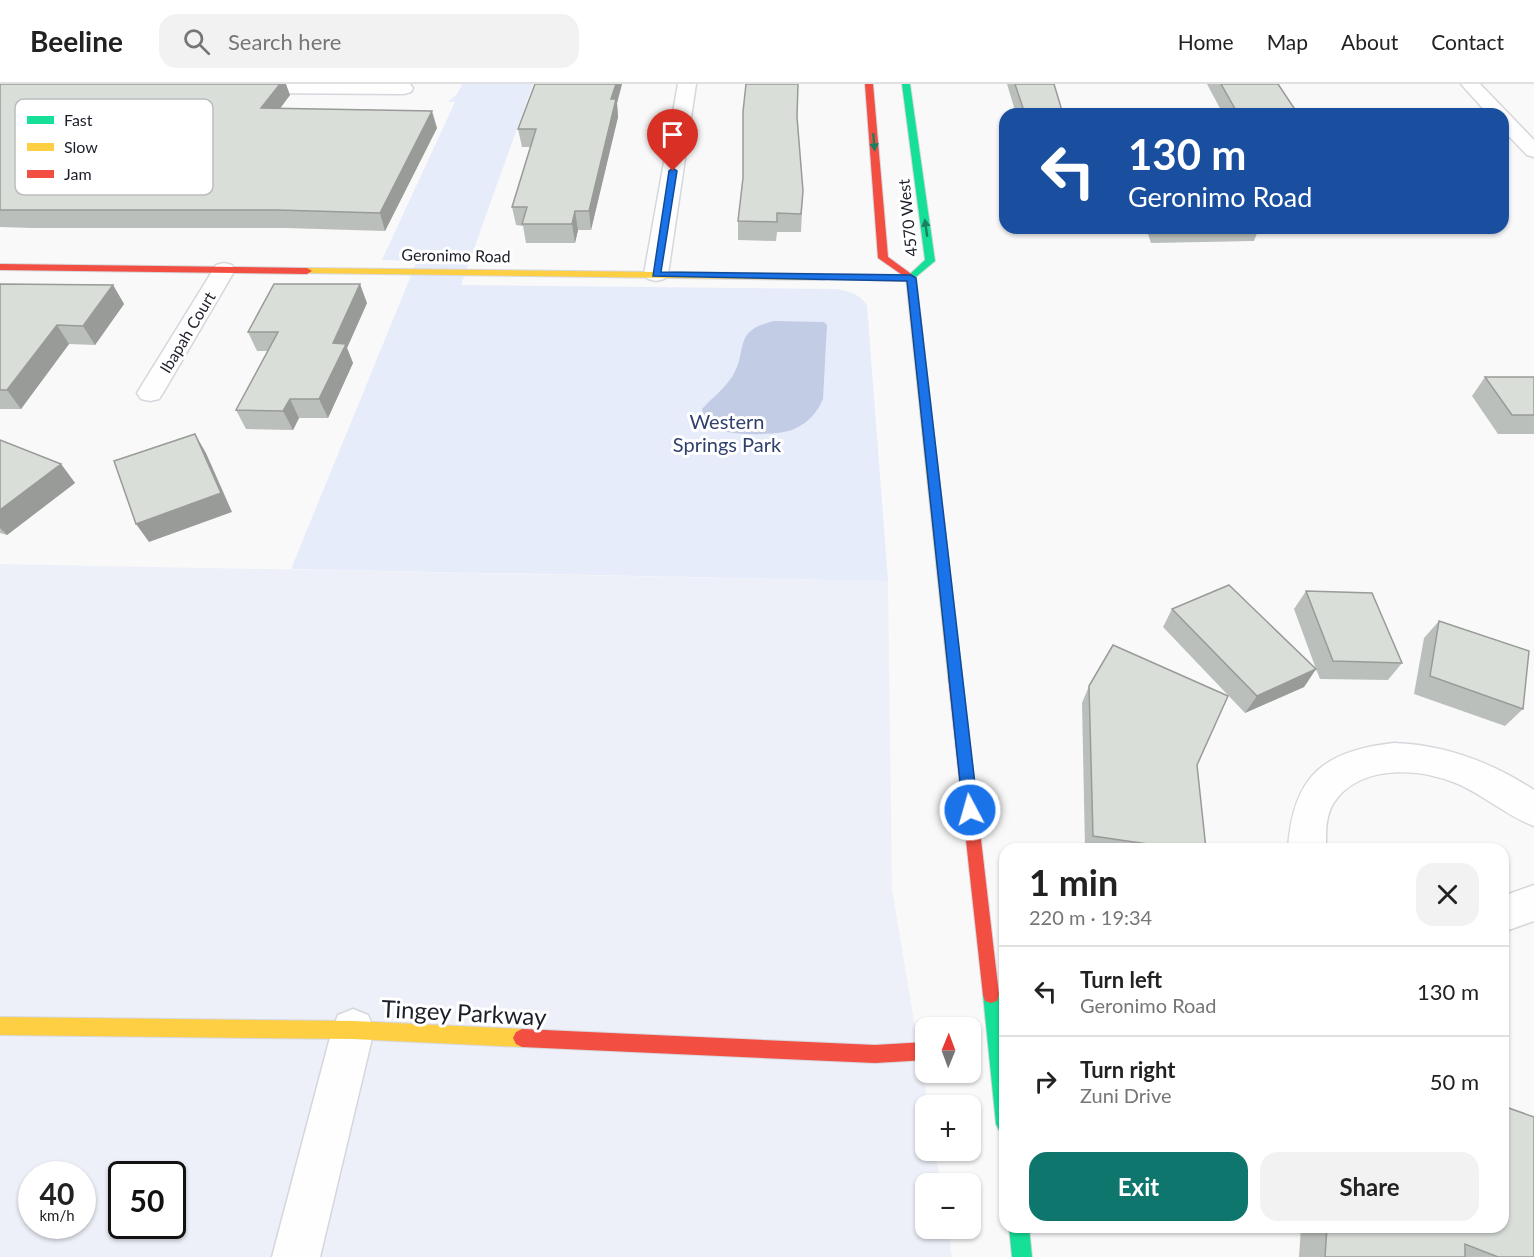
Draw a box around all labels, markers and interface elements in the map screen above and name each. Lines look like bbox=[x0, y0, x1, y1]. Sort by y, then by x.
search box bbox=[159, 14, 579, 68]
text: Beeline bbox=[30, 24, 123, 58]
icon: search bbox=[180, 25, 213, 58]
text: Search here bbox=[228, 28, 341, 55]
text: Home bbox=[1178, 29, 1234, 54]
text: Map bbox=[1267, 29, 1308, 54]
text: About bbox=[1341, 29, 1398, 54]
text: Contact bbox=[1431, 29, 1504, 54]
legend bbox=[15, 99, 213, 195]
pin bbox=[647, 109, 698, 171]
text: Fast bbox=[64, 110, 93, 129]
icon: arrive bbox=[656, 118, 689, 151]
text: 130 m bbox=[1128, 129, 1246, 179]
icon: left bbox=[1029, 132, 1107, 210]
one-way arrow bbox=[869, 133, 879, 152]
text: Slow bbox=[64, 137, 98, 156]
text: Jam bbox=[64, 164, 92, 183]
street label: 4570 West bbox=[893, 178, 921, 258]
text: Geronimo Road bbox=[1128, 180, 1312, 213]
one-way arrow bbox=[921, 219, 930, 238]
street label: Geronimo Road bbox=[401, 245, 511, 265]
street label: Ibapah Court bbox=[155, 288, 219, 376]
park label: Western Springs Park bbox=[673, 409, 782, 456]
position arrow bbox=[938, 778, 1002, 842]
text: 1 min bbox=[1029, 860, 1118, 904]
button: close bbox=[1416, 863, 1479, 926]
text: 220 m · 19:34 bbox=[1029, 905, 1152, 929]
text: Turn left bbox=[1080, 966, 1162, 993]
icon: left bbox=[1029, 975, 1062, 1008]
text: 130 m bbox=[1417, 978, 1479, 1005]
street label: Tingey Parkway bbox=[381, 993, 548, 1031]
text: Geronimo Road bbox=[1080, 993, 1217, 1017]
north arrow bbox=[915, 1017, 981, 1083]
map controls bbox=[915, 1017, 981, 1239]
text: Turn right bbox=[1080, 1056, 1175, 1083]
icon: right bbox=[1029, 1065, 1062, 1098]
text: 50 m bbox=[1430, 1068, 1479, 1095]
text: Zuni Drive bbox=[1080, 1083, 1172, 1107]
button: + bbox=[915, 1095, 981, 1161]
button: Exit bbox=[1029, 1152, 1248, 1221]
button: Share bbox=[1260, 1152, 1479, 1221]
speed limit sign: 50 bbox=[108, 1161, 186, 1239]
button: − bbox=[915, 1173, 981, 1239]
text: 40 bbox=[40, 1175, 74, 1211]
text: km/h bbox=[39, 1206, 75, 1224]

